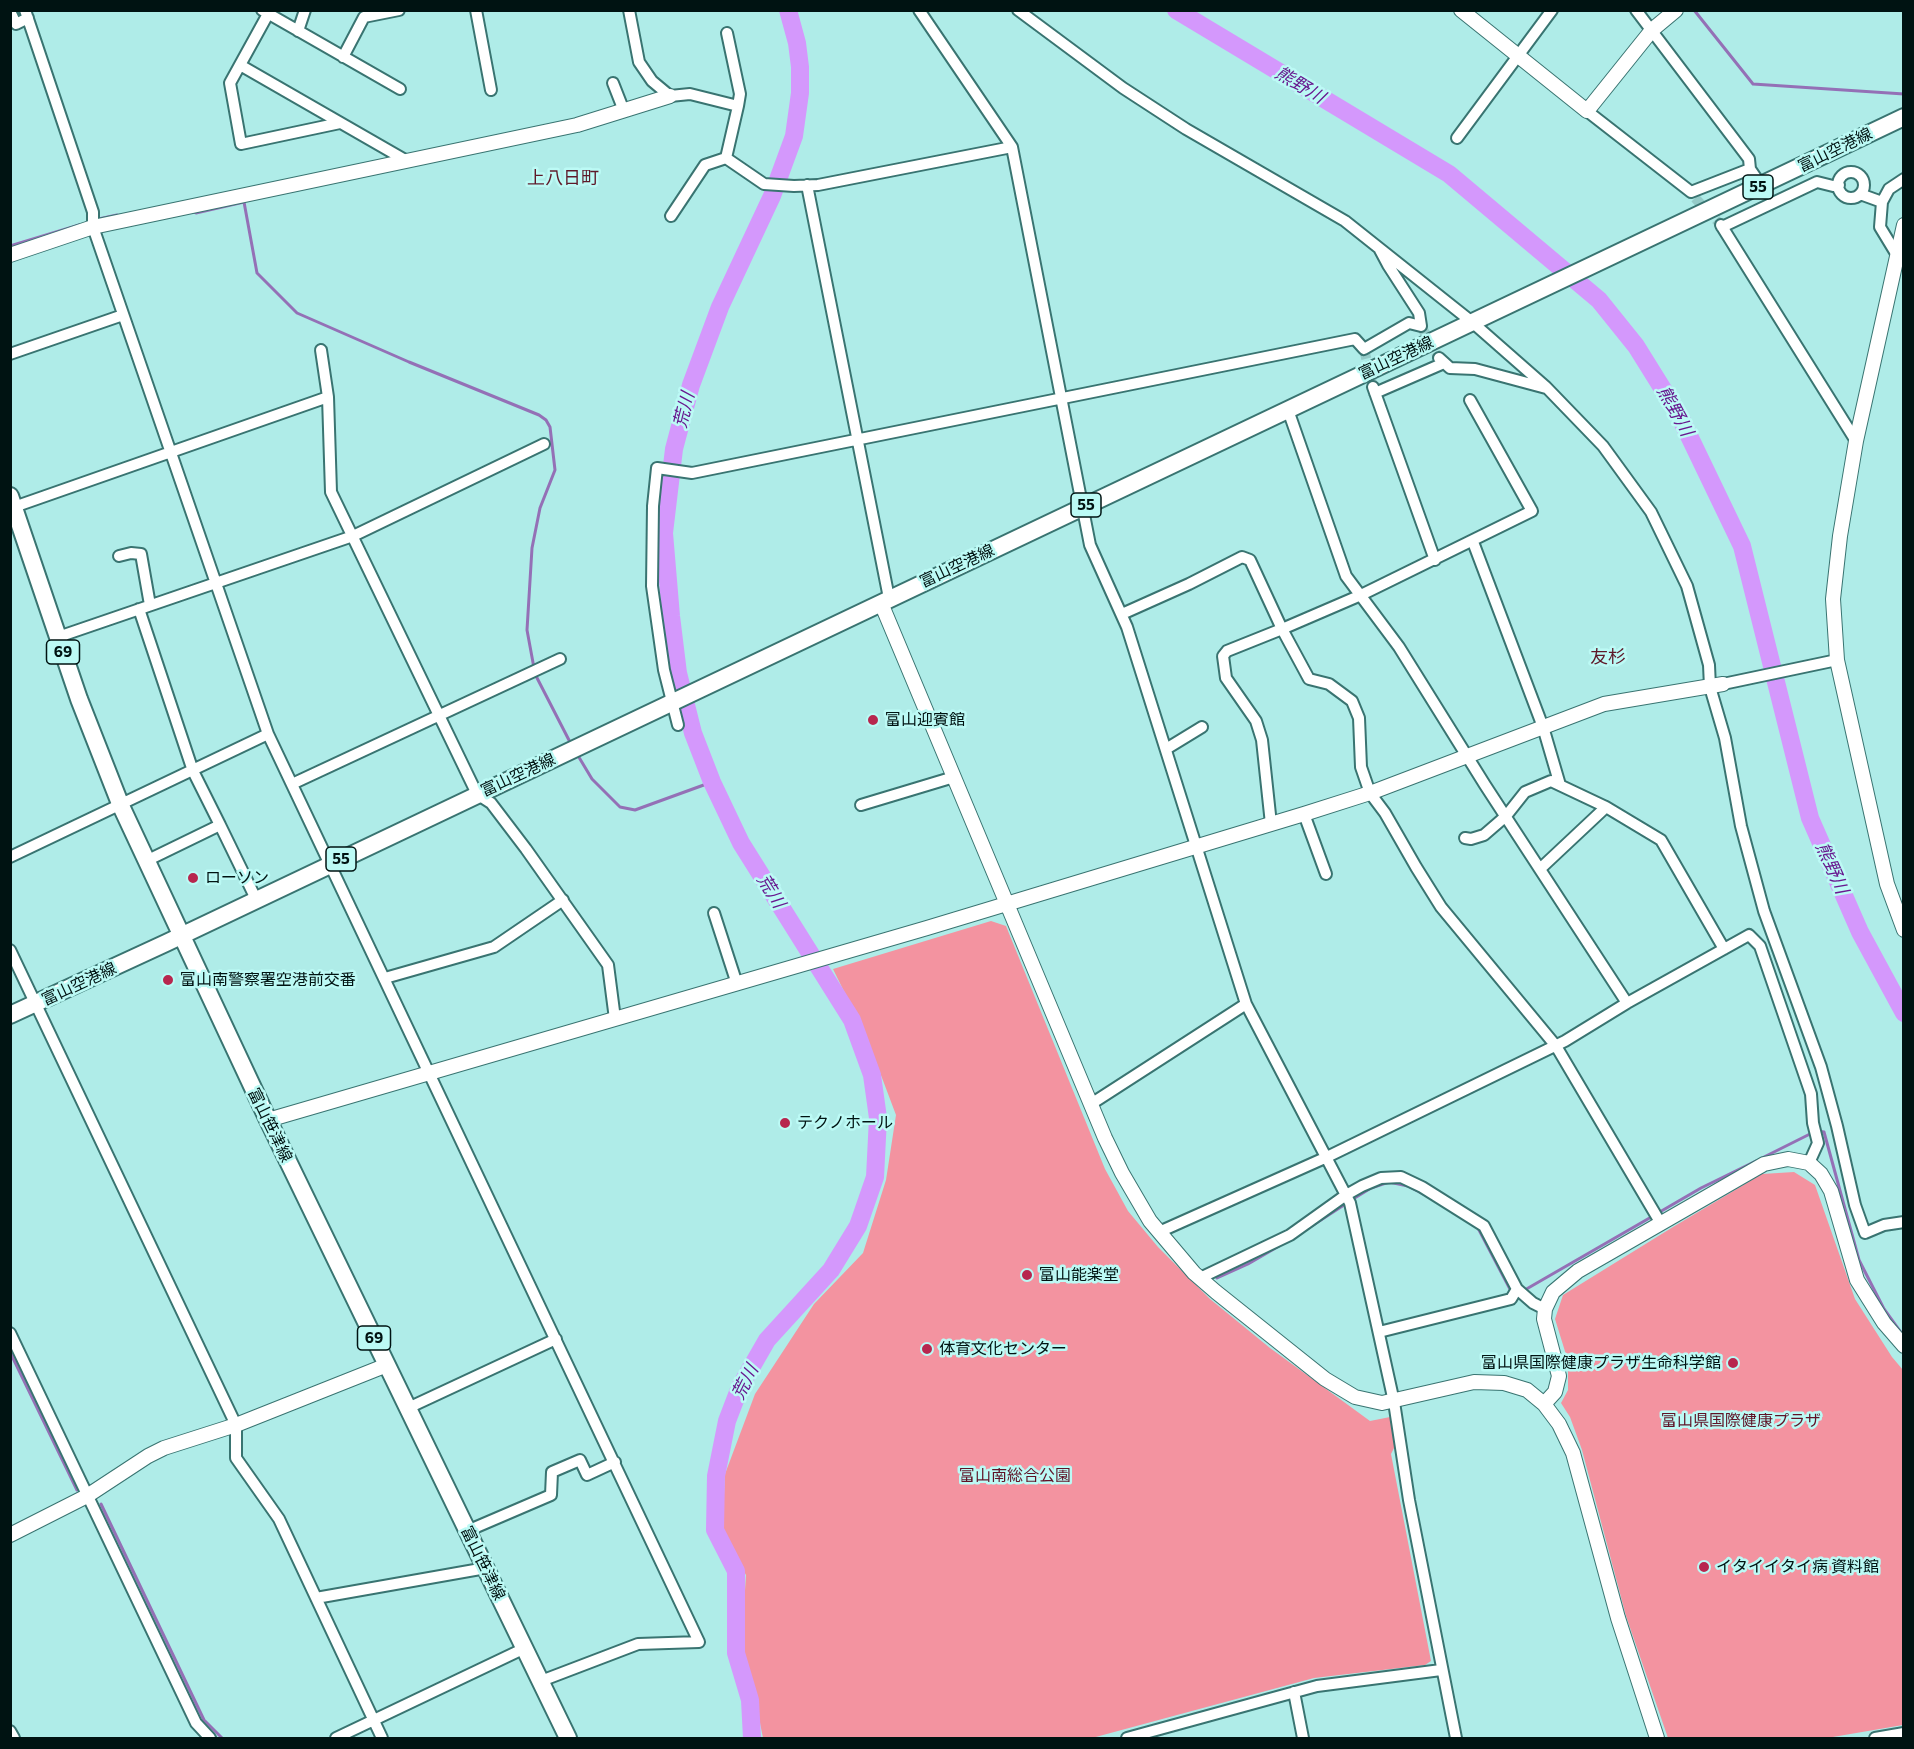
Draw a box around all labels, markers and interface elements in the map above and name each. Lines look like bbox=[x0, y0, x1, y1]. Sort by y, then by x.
water label: 熊野川 bbox=[1271, 62, 1329, 108]
street label: 富山空港線 bbox=[1795, 124, 1875, 176]
district label: 上八日町 bbox=[527, 167, 599, 189]
road number: 55 bbox=[1743, 175, 1773, 199]
street label: 富山空港線 bbox=[1356, 332, 1436, 384]
water label: 熊野川 bbox=[1652, 382, 1698, 440]
water label: 荒川 bbox=[669, 390, 699, 430]
road number: 55 bbox=[1071, 493, 1101, 517]
street label: 富山空港線 bbox=[917, 540, 997, 592]
road number: 69 bbox=[46, 640, 80, 664]
district label: 友杉 bbox=[1590, 646, 1626, 668]
place label: 富山迎賓館 bbox=[885, 710, 965, 730]
marker: 富山迎賓館 bbox=[866, 713, 880, 727]
street label: 富山空港線 bbox=[478, 749, 558, 801]
water label: 熊野川 bbox=[1811, 839, 1853, 897]
road number: 55 bbox=[326, 847, 356, 871]
place label: ローソン bbox=[205, 868, 269, 888]
water label: 荒川 bbox=[752, 870, 790, 912]
marker: ローソン bbox=[186, 871, 200, 885]
street label: 富山空港線 bbox=[39, 958, 119, 1010]
place label: 富山南警察署空港前交番 bbox=[180, 970, 356, 990]
marker: 富山南警察署空港前交番 bbox=[161, 973, 175, 987]
street label: 富山笹津線 bbox=[244, 1085, 296, 1165]
place label: テクノホール bbox=[797, 1113, 893, 1133]
marker: テクノホール bbox=[778, 1116, 792, 1130]
place label: 富山能楽堂 bbox=[1039, 1265, 1119, 1285]
marker: 富山能楽堂 bbox=[1020, 1268, 1034, 1282]
road number: 69 bbox=[358, 1326, 391, 1350]
place label: 体育文化センター bbox=[939, 1339, 1067, 1359]
marker: 体育文化センター bbox=[920, 1342, 934, 1356]
place label: 富山県国際健康プラザ生命科学館 bbox=[1481, 1353, 1721, 1373]
marker: 富山県国際健康プラザ生命科学館 bbox=[1726, 1356, 1740, 1370]
water label: 荒川 bbox=[727, 1361, 763, 1403]
park label: 富山県国際健康プラザ bbox=[1661, 1411, 1821, 1431]
park label: 富山南総合公園 bbox=[959, 1466, 1071, 1486]
street label: 富山笹津線 bbox=[457, 1523, 509, 1603]
place label: イタイイタイ病 資料館 bbox=[1716, 1557, 1879, 1577]
marker: イタイイタイ病 資料館 bbox=[1697, 1560, 1711, 1574]

